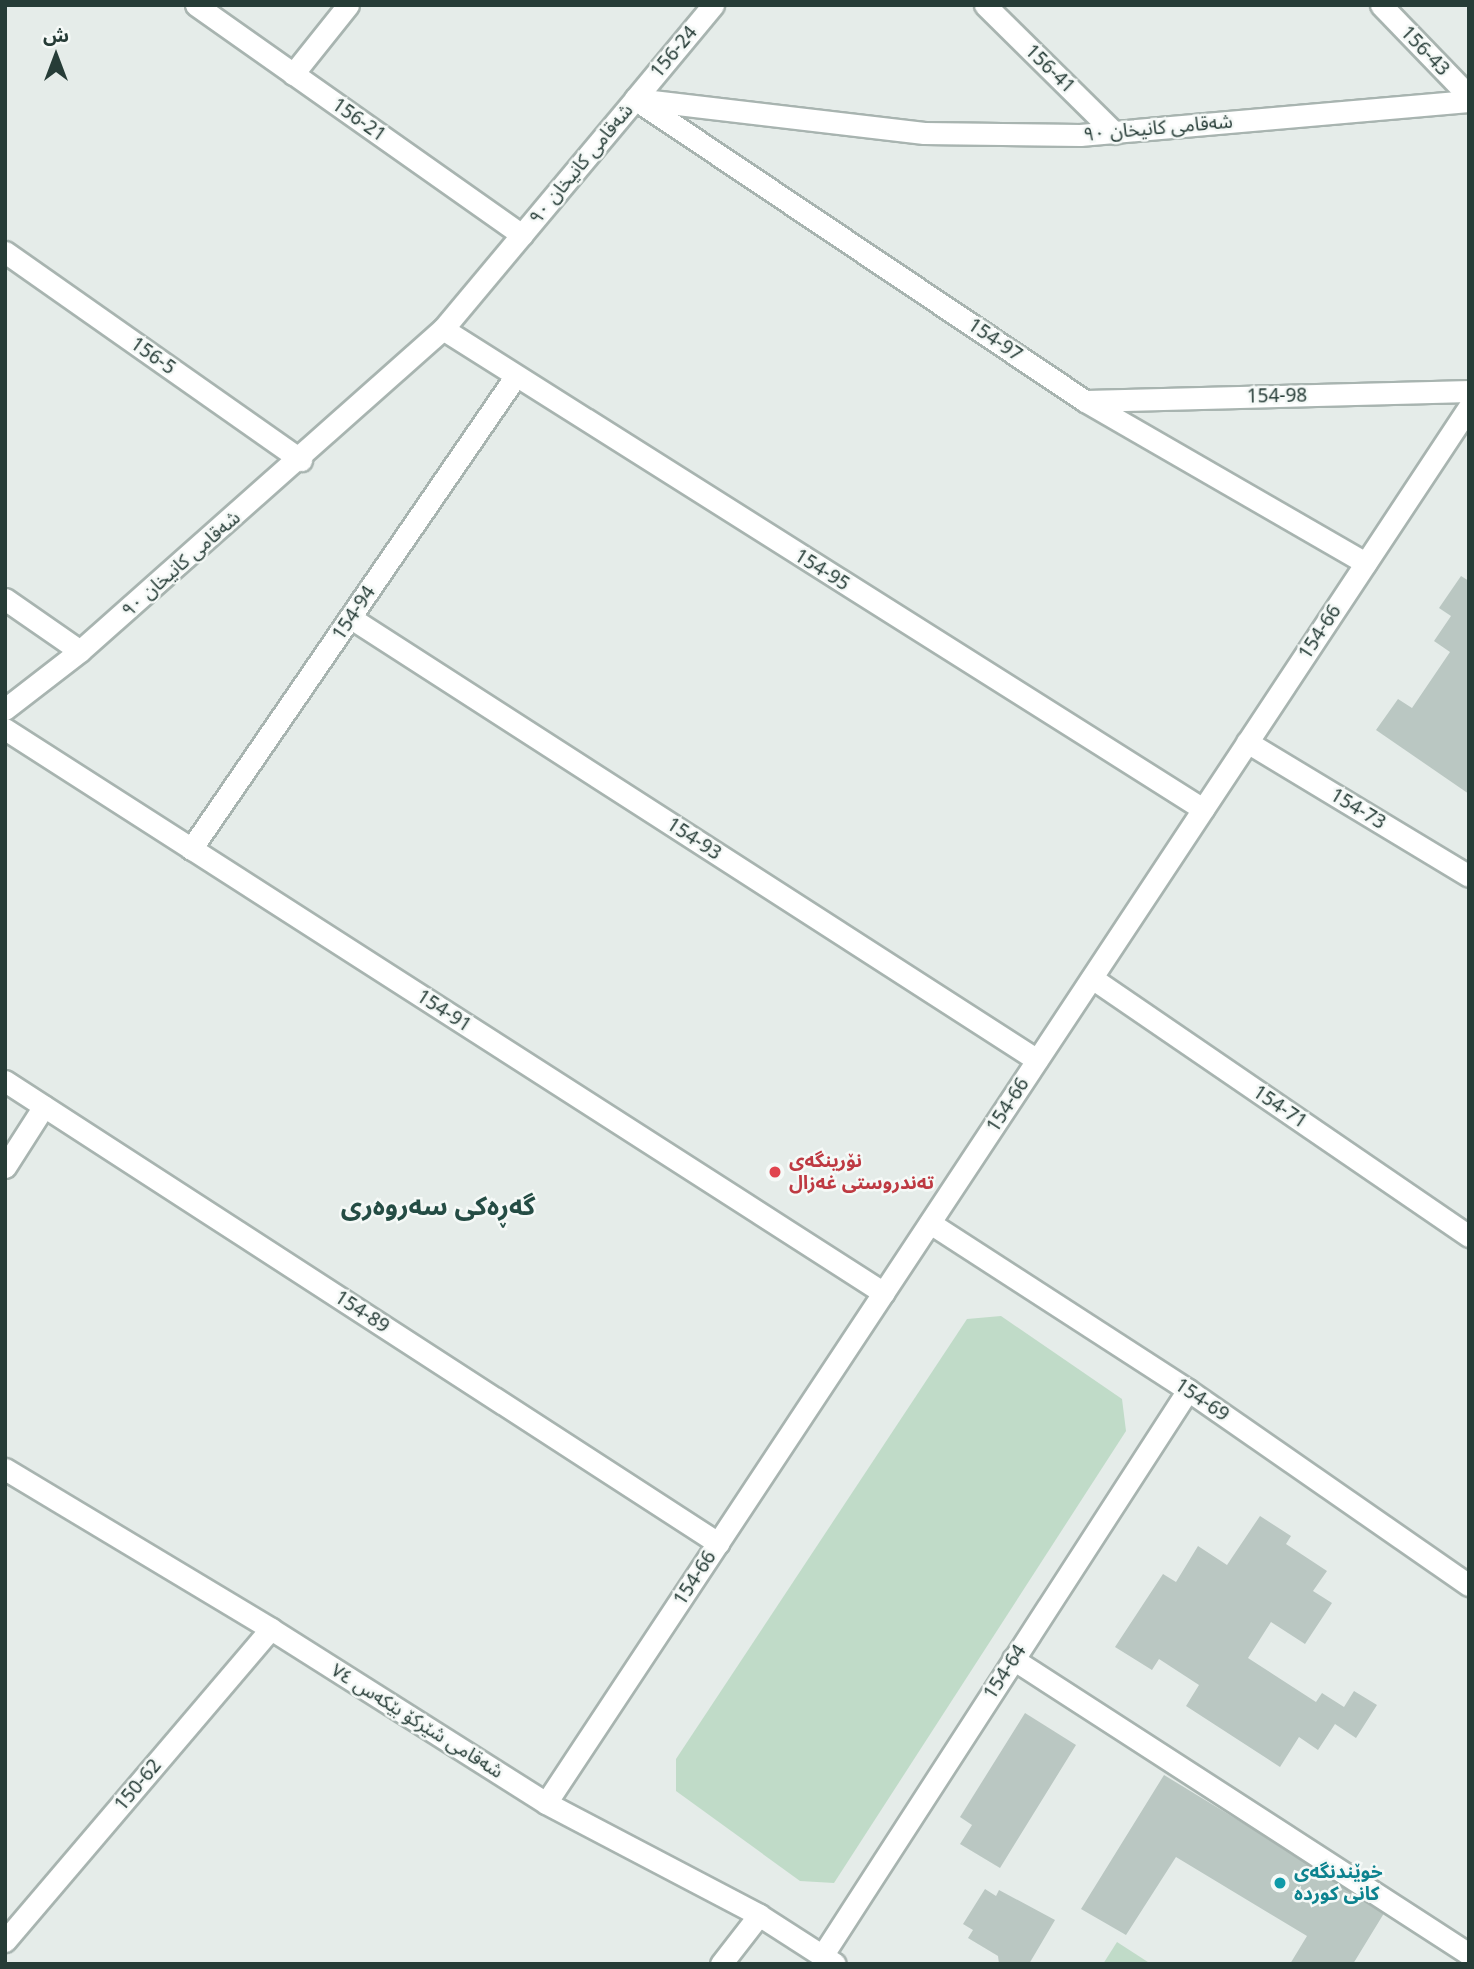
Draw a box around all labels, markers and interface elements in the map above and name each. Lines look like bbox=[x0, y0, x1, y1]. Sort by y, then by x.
north arrow bbox=[21, 21, 91, 91]
street label: 156-43 bbox=[1396, 21, 1454, 81]
text: ش bbox=[43, 22, 69, 48]
street label: 156-24 bbox=[646, 22, 702, 82]
street label: 156-41 bbox=[1020, 40, 1080, 98]
street label: 156-21 bbox=[328, 93, 390, 147]
street label: شەقامی کانیخان ٩٠ bbox=[524, 99, 638, 229]
street label: شەقامی کانیخان ٩٠ bbox=[1082, 110, 1234, 146]
street label: 154-97 bbox=[964, 314, 1026, 366]
street label: 156-5 bbox=[126, 332, 180, 380]
street label: 154-98 bbox=[1247, 384, 1307, 408]
street label: شەقامی کانیخان ٩٠ bbox=[117, 506, 245, 622]
street label: 154-95 bbox=[790, 544, 854, 596]
street label: 154-94 bbox=[328, 582, 380, 644]
street label: 154-66 bbox=[1294, 600, 1346, 664]
street label: 154-73 bbox=[1326, 784, 1390, 834]
street label: 154-93 bbox=[662, 813, 726, 865]
street label: 154-91 bbox=[412, 985, 476, 1037]
street label: 154-66 bbox=[982, 1073, 1034, 1137]
street label: 154-71 bbox=[1249, 1081, 1311, 1133]
place label: نۆرینگەی تەندروستی غەزال bbox=[789, 1150, 934, 1194]
marker: نۆرینگەی تەندروستی غەزال bbox=[767, 1164, 783, 1180]
district label: گەڕەکی سەروەری bbox=[341, 1190, 535, 1222]
street label: 154-89 bbox=[330, 1286, 394, 1338]
street label: 154-69 bbox=[1171, 1374, 1233, 1426]
street label: 154-66 bbox=[669, 1546, 721, 1610]
street label: 154-64 bbox=[979, 1640, 1031, 1704]
street label: شەقامی شێرکۆ بێکەس ٧٤ bbox=[327, 1659, 507, 1783]
street label: 150-62 bbox=[110, 1755, 166, 1815]
place label: خوێندنگەی کانی کوردە bbox=[1294, 1861, 1383, 1905]
marker: خوێندنگەی کانی کوردە bbox=[1272, 1875, 1288, 1891]

